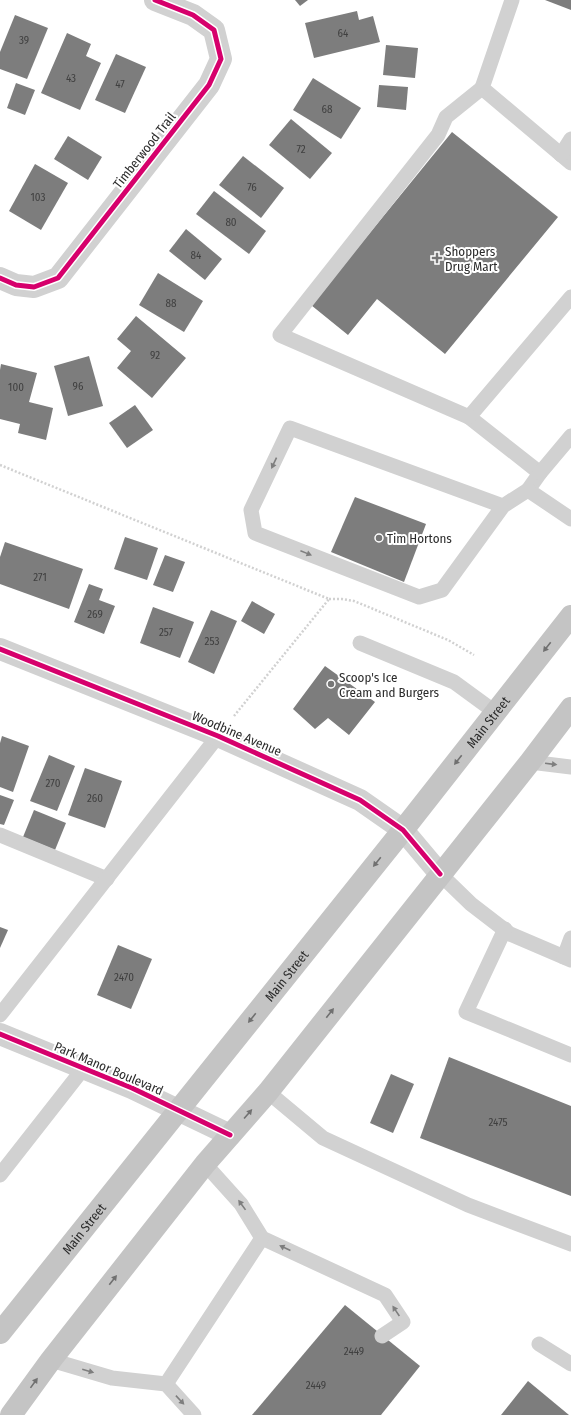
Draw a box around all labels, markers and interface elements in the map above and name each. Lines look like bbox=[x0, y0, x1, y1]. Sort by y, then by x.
house number: 64 bbox=[338, 27, 349, 40]
house number: 39 bbox=[19, 34, 29, 47]
house number: 43 bbox=[66, 72, 76, 85]
house number: 47 bbox=[115, 78, 125, 91]
house number: 68 bbox=[322, 103, 333, 116]
street label: Timberwood Trail bbox=[110, 109, 179, 191]
house number: 72 bbox=[296, 143, 306, 156]
house number: 76 bbox=[247, 181, 257, 194]
house number: 103 bbox=[31, 191, 45, 204]
house number: 80 bbox=[225, 216, 237, 229]
place label: Shoppers Drug Mart bbox=[445, 244, 498, 274]
house number: 84 bbox=[191, 249, 202, 262]
marker: Shoppers Drug Mart bbox=[432, 253, 442, 263]
house number: 88 bbox=[166, 297, 177, 310]
house number: 92 bbox=[150, 349, 160, 362]
house number: 96 bbox=[73, 380, 84, 393]
house number: 100 bbox=[8, 381, 24, 394]
one-way arrow bbox=[271, 457, 277, 469]
place label: Tim Hortons bbox=[387, 531, 452, 546]
marker: Tim Hortons bbox=[374, 533, 384, 543]
one-way arrow bbox=[301, 550, 312, 556]
house number: 271 bbox=[33, 571, 47, 584]
house number: 269 bbox=[87, 608, 103, 621]
house number: 257 bbox=[159, 626, 174, 639]
house number: 253 bbox=[205, 635, 219, 648]
one-way arrow bbox=[543, 642, 551, 653]
place label: Scoop's Ice Cream and Burgers bbox=[339, 670, 439, 700]
marker: Scoop's Ice Cream and Burgers bbox=[326, 679, 336, 689]
street label: Main Street bbox=[464, 693, 513, 751]
street label: Woodbine Avenue bbox=[190, 708, 284, 759]
one-way arrow bbox=[453, 755, 462, 766]
one-way arrow bbox=[545, 761, 557, 767]
house number: 270 bbox=[46, 777, 61, 790]
house number: 260 bbox=[87, 792, 103, 805]
one-way arrow bbox=[373, 857, 381, 868]
street label: Main Street bbox=[262, 947, 312, 1004]
house number: 2470 bbox=[114, 971, 134, 984]
one-way arrow bbox=[326, 1008, 334, 1019]
one-way arrow bbox=[247, 1013, 256, 1023]
street label: Park Manor Boulevard bbox=[52, 1039, 165, 1098]
one-way arrow bbox=[244, 1109, 253, 1120]
house number: 2475 bbox=[488, 1116, 508, 1129]
street label: Main Street bbox=[59, 1200, 110, 1257]
one-way arrow bbox=[238, 1200, 246, 1210]
one-way arrow bbox=[279, 1245, 290, 1251]
one-way arrow bbox=[109, 1275, 118, 1286]
one-way arrow bbox=[392, 1306, 400, 1316]
house number: 2449 bbox=[344, 1345, 364, 1358]
one-way arrow bbox=[82, 1368, 94, 1374]
one-way arrow bbox=[30, 1378, 38, 1389]
house number: 2449 bbox=[306, 1379, 326, 1392]
one-way arrow bbox=[175, 1395, 184, 1404]

